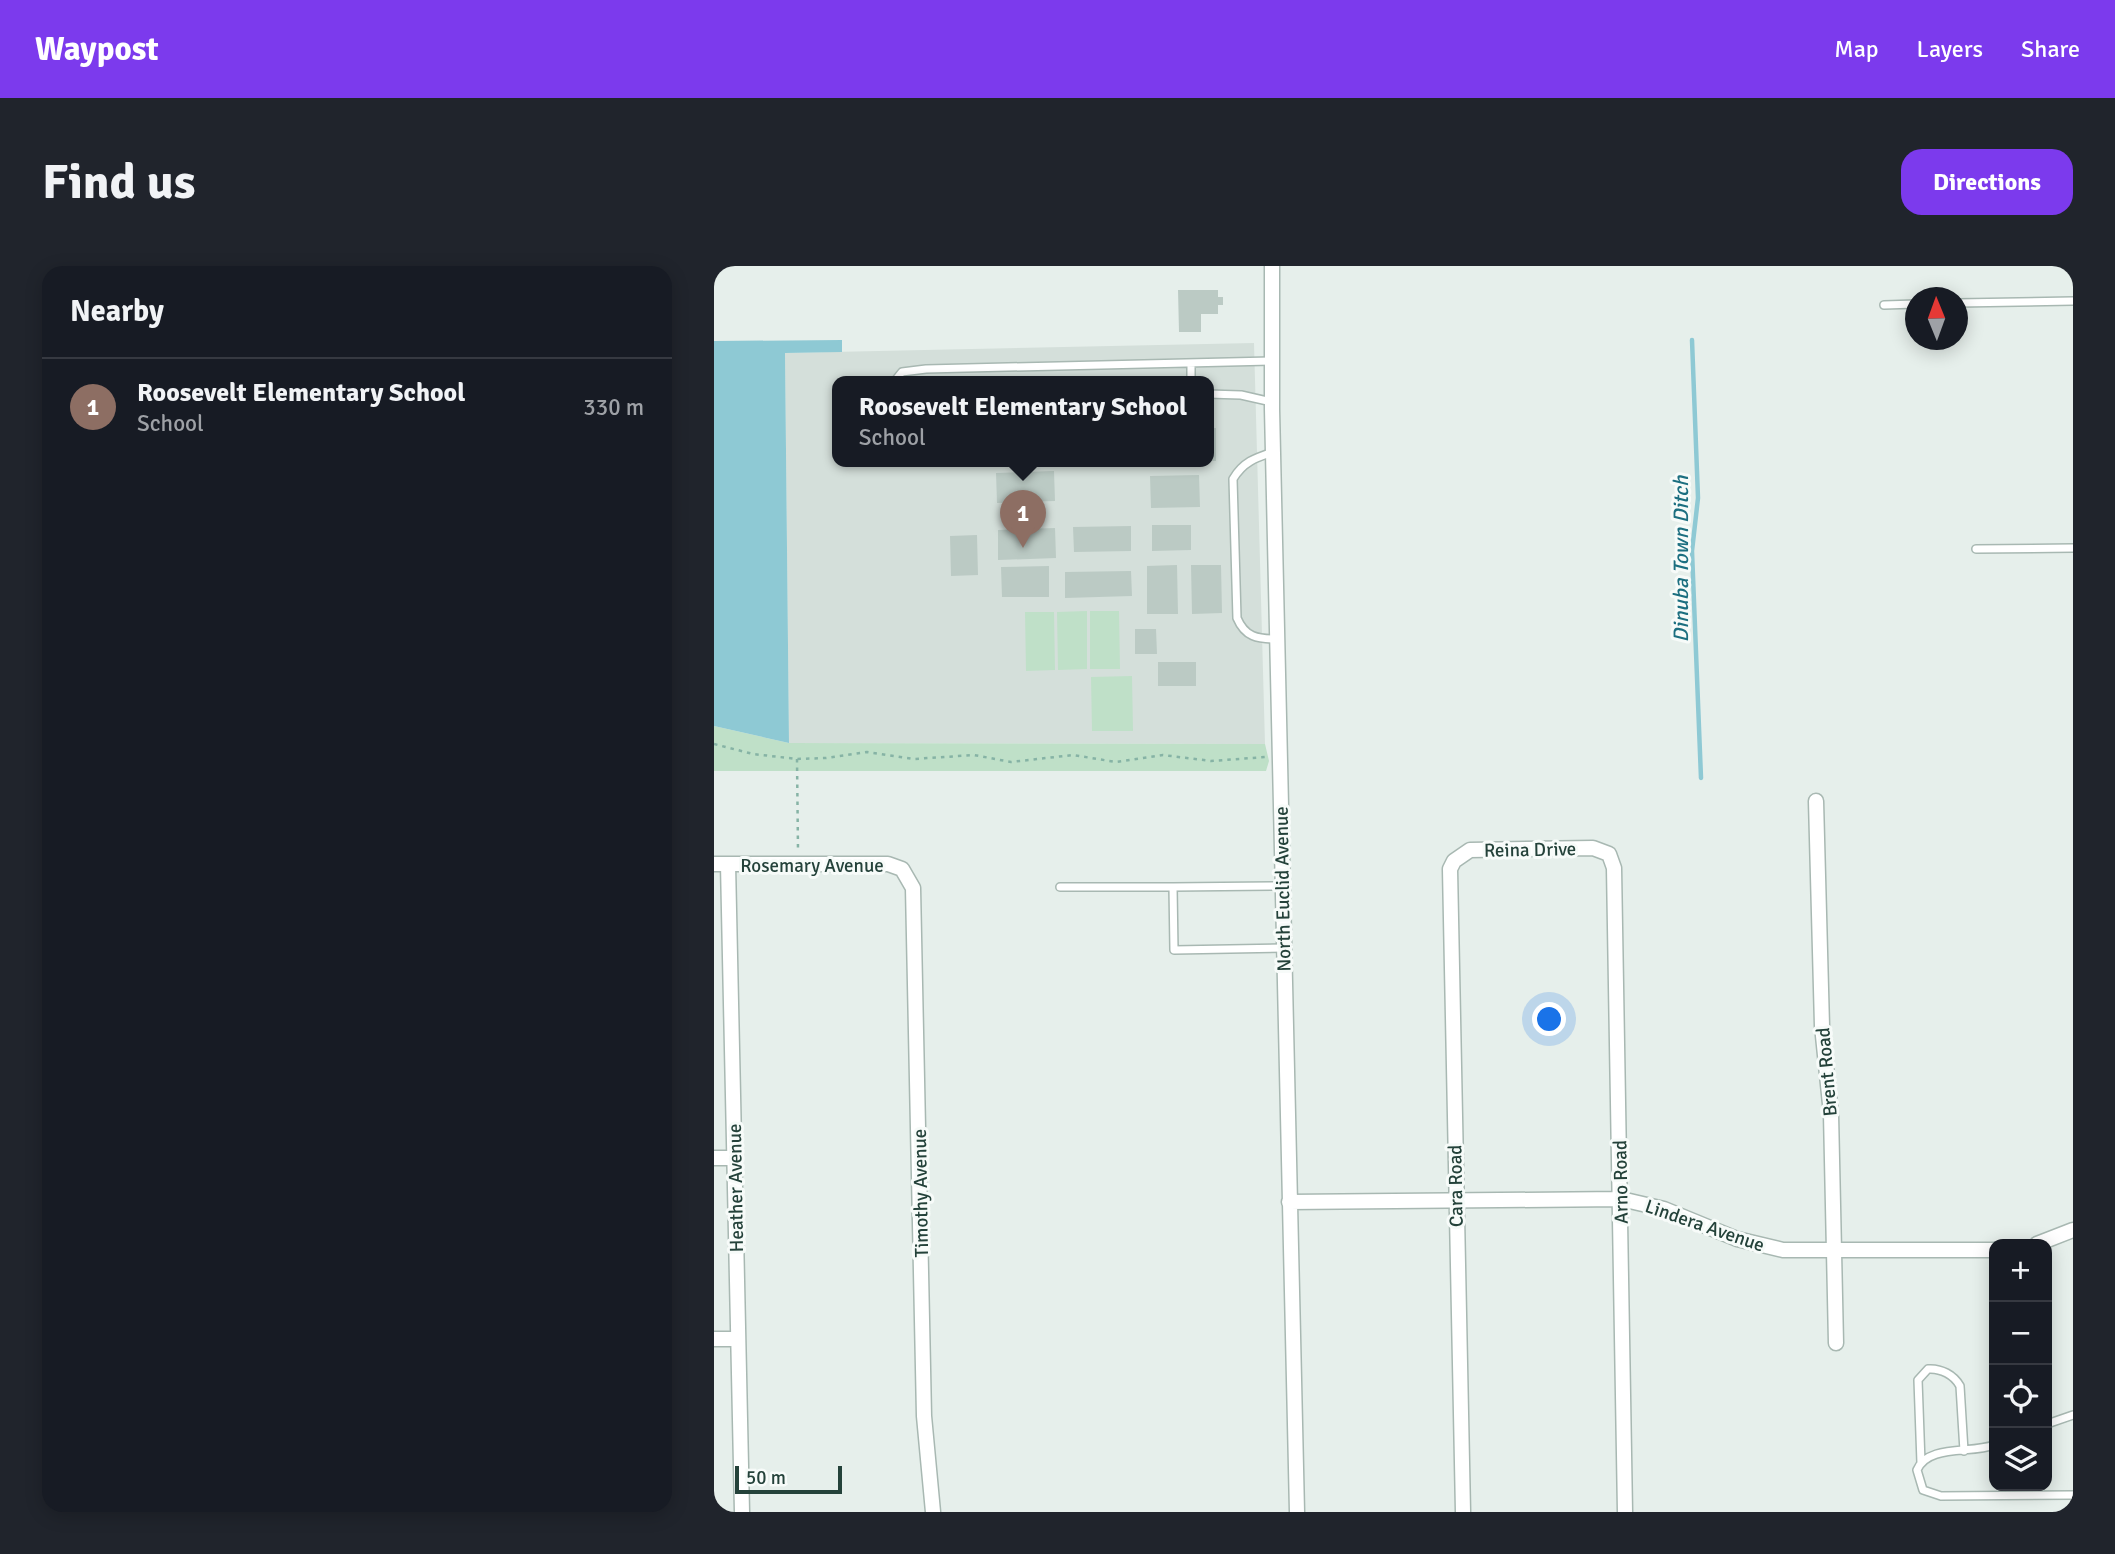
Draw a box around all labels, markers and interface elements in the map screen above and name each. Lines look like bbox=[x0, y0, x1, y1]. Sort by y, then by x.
text: Waypost bbox=[35, 29, 159, 70]
text: Map bbox=[1834, 34, 1879, 64]
text: Layers bbox=[1917, 34, 1983, 64]
text: Share bbox=[2021, 34, 2080, 64]
button: Directions bbox=[1901, 149, 2073, 215]
text: Find us bbox=[42, 152, 195, 212]
north arrow bbox=[1905, 287, 1968, 350]
text: Nearby bbox=[70, 293, 164, 330]
popup bbox=[832, 376, 1214, 467]
text: Roosevelt Elementary School bbox=[137, 377, 465, 409]
text: Roosevelt Elementary School bbox=[859, 391, 1187, 423]
text: 1 bbox=[87, 393, 99, 422]
text: 330 m bbox=[583, 393, 644, 422]
text: School bbox=[137, 409, 204, 438]
text: School bbox=[859, 423, 926, 452]
water label: Dinuba Town Ditch bbox=[1668, 475, 1694, 642]
pin: 1 bbox=[1000, 490, 1046, 548]
street label: North Euclid Avenue bbox=[1270, 806, 1296, 972]
street label: Reina Drive bbox=[1484, 837, 1576, 863]
street label: Rosemary Avenue bbox=[740, 854, 884, 878]
your location bbox=[1532, 1002, 1566, 1036]
street label: Brent Road bbox=[1811, 1026, 1843, 1117]
street label: Heather Avenue bbox=[723, 1123, 749, 1253]
street label: Timothy Avenue bbox=[908, 1129, 934, 1257]
street label: Arno Road bbox=[1608, 1140, 1634, 1224]
street label: Cara Road bbox=[1443, 1145, 1469, 1227]
street label: Lindera Avenue bbox=[1642, 1194, 1768, 1258]
map controls bbox=[1989, 1239, 2052, 1491]
button: + bbox=[1989, 1239, 2052, 1302]
button: − bbox=[1989, 1302, 2052, 1365]
button: locate bbox=[1989, 1365, 2052, 1428]
button: layers bbox=[1989, 1428, 2052, 1491]
scale bar bbox=[735, 1463, 842, 1495]
text: 50 m bbox=[746, 1466, 786, 1490]

